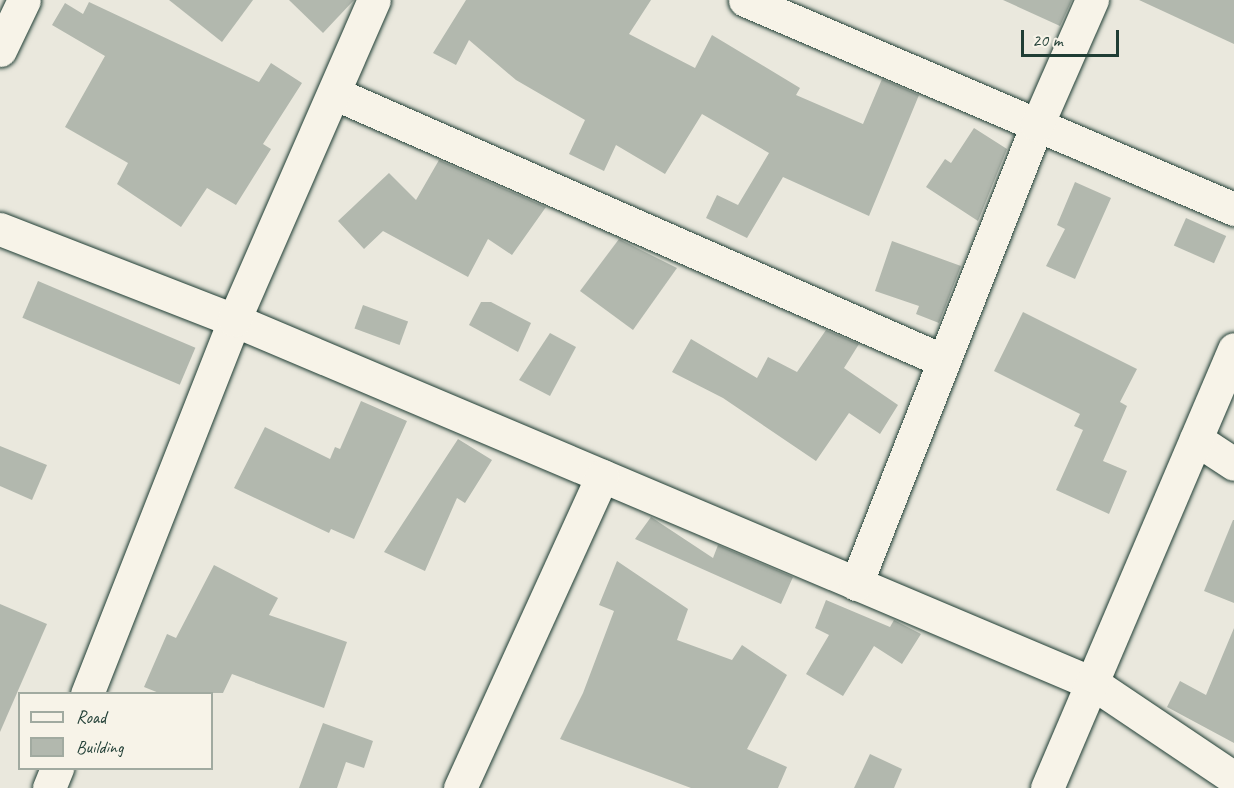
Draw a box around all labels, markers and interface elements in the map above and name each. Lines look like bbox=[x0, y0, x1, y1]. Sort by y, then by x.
scale bar bbox=[1024, 18, 1122, 56]
text: 20 m bbox=[1032, 29, 1063, 51]
legend bbox=[18, 692, 213, 770]
text: Road bbox=[76, 706, 106, 728]
text: Building bbox=[76, 736, 123, 758]

